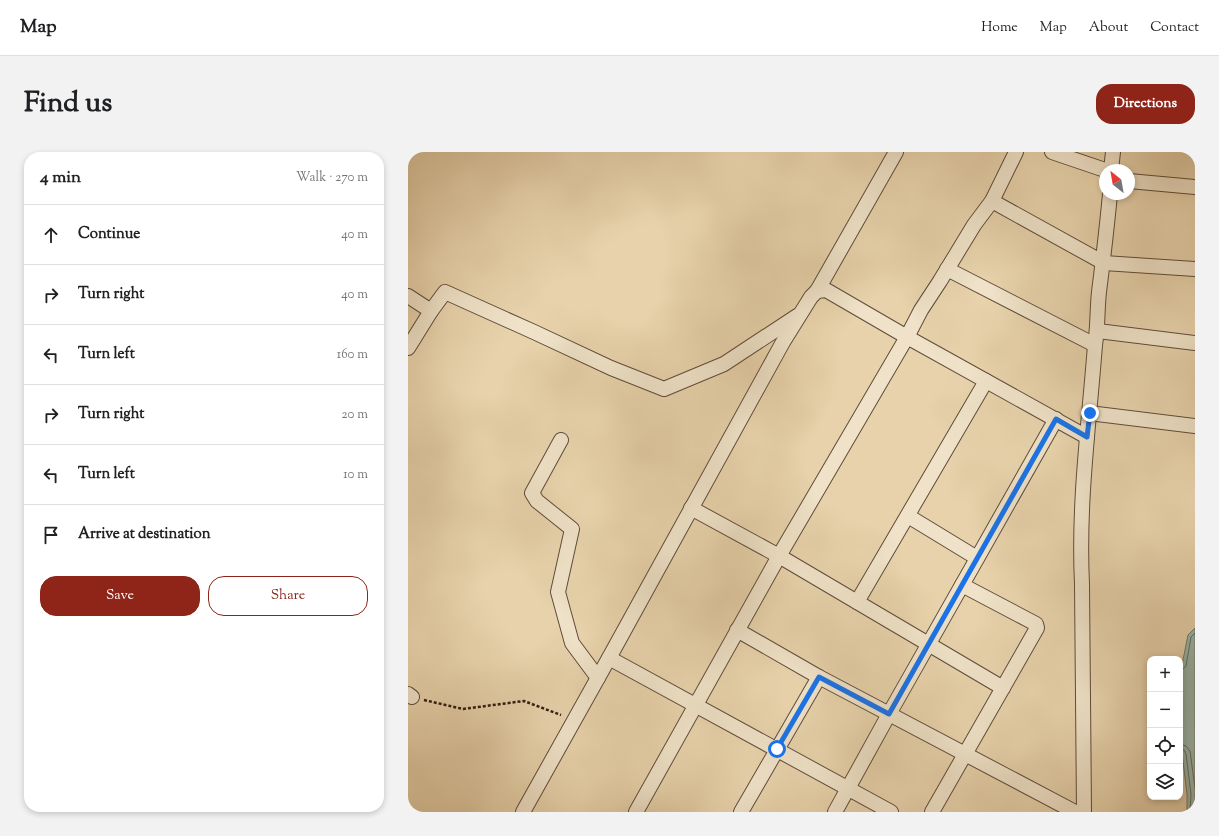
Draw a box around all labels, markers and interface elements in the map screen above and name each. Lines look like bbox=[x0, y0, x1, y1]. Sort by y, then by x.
text: Map bbox=[20, 14, 57, 41]
text: Home bbox=[981, 18, 1018, 38]
text: Map bbox=[1040, 18, 1067, 38]
text: About bbox=[1089, 18, 1128, 38]
text: Contact bbox=[1150, 18, 1199, 38]
text: Find us bbox=[24, 84, 112, 124]
button: Directions bbox=[1096, 84, 1195, 124]
north arrow bbox=[1099, 164, 1135, 200]
text: 4 min bbox=[40, 166, 81, 190]
text: Walk · 270 m bbox=[296, 169, 368, 187]
icon: ahead bbox=[40, 224, 62, 246]
text: Continue bbox=[78, 224, 140, 245]
text: 40 m bbox=[341, 226, 368, 244]
icon: right bbox=[40, 284, 62, 306]
text: Turn right bbox=[78, 284, 144, 305]
text: 40 m bbox=[341, 286, 368, 304]
icon: left bbox=[40, 344, 62, 366]
text: Turn left bbox=[78, 344, 135, 365]
text: 160 m bbox=[337, 346, 368, 364]
icon: right bbox=[40, 404, 62, 426]
text: Turn right bbox=[78, 404, 144, 425]
route end bbox=[1081, 404, 1099, 422]
text: 20 m bbox=[342, 406, 368, 424]
icon: left bbox=[40, 464, 62, 486]
text: Turn left bbox=[78, 464, 135, 485]
text: 10 m bbox=[343, 466, 368, 484]
icon: arrive bbox=[40, 524, 62, 546]
text: Arrive at destination bbox=[78, 524, 211, 545]
button: Save bbox=[40, 576, 200, 616]
button: Share bbox=[208, 576, 368, 616]
map controls bbox=[1147, 656, 1183, 800]
button: + bbox=[1147, 656, 1183, 692]
button: − bbox=[1147, 692, 1183, 728]
button: locate bbox=[1147, 728, 1183, 764]
route start bbox=[768, 740, 786, 758]
button: layers bbox=[1147, 764, 1183, 800]

